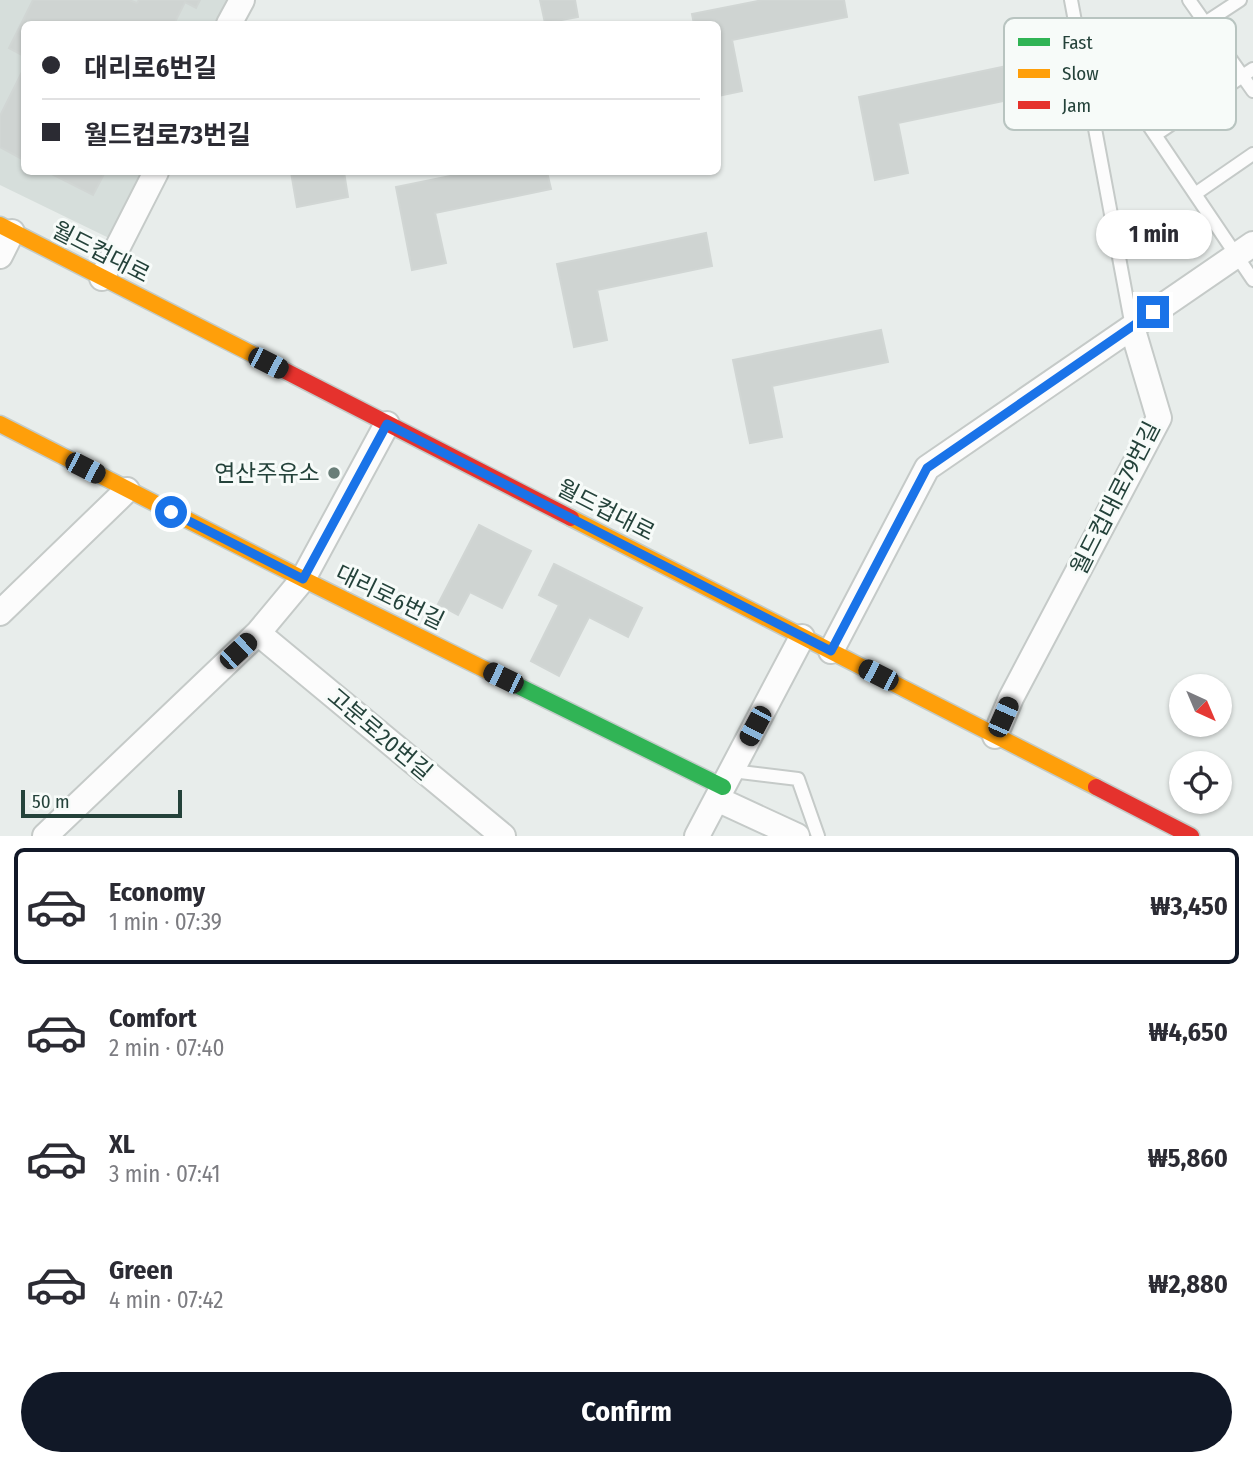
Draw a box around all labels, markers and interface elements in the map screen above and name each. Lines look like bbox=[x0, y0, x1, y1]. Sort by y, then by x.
legend bbox=[1004, 18, 1236, 130]
text: Fast bbox=[1062, 31, 1093, 54]
text: 대리로6번길 bbox=[84, 53, 217, 84]
text: Slow bbox=[1062, 62, 1099, 85]
text: Jam bbox=[1062, 94, 1091, 117]
text: 월드컵로73번길 bbox=[84, 120, 251, 151]
callout: 1 min bbox=[1095, 210, 1211, 260]
street label: 월드컵대로 bbox=[48, 216, 154, 288]
text: 1 min bbox=[1129, 220, 1179, 248]
route end bbox=[1137, 296, 1169, 328]
car bbox=[245, 344, 292, 382]
street label: 월드컵대로79번길 bbox=[1064, 417, 1166, 579]
car bbox=[62, 449, 109, 487]
place label: 연산주유소 bbox=[214, 459, 320, 487]
marker: 연산주유소 bbox=[326, 465, 342, 481]
street label: 월드컵대로 bbox=[553, 474, 659, 546]
route start bbox=[155, 496, 187, 528]
street label: 대리로6번길 bbox=[331, 559, 449, 635]
car bbox=[216, 629, 261, 673]
car bbox=[855, 656, 902, 694]
car bbox=[480, 659, 527, 697]
north arrow bbox=[1169, 674, 1232, 737]
map controls bbox=[1169, 674, 1232, 814]
street label: 고분로20번길 bbox=[322, 682, 438, 786]
car bbox=[985, 694, 1022, 740]
car bbox=[736, 703, 775, 749]
button: locate bbox=[1169, 751, 1232, 814]
scale bar bbox=[21, 787, 182, 819]
text: 50 m bbox=[32, 790, 70, 813]
icon: car bbox=[25, 875, 88, 938]
text: Economy bbox=[109, 877, 205, 908]
text: ₩3,450 bbox=[1150, 891, 1228, 922]
text: 1 min · 07:39 bbox=[109, 908, 222, 936]
icon: car bbox=[25, 1001, 88, 1064]
text: Comfort bbox=[109, 1003, 197, 1034]
text: ₩4,650 bbox=[1149, 1017, 1228, 1048]
text: 2 min · 07:40 bbox=[109, 1034, 225, 1062]
icon: car bbox=[25, 1127, 88, 1190]
text: XL bbox=[109, 1129, 135, 1160]
text: ₩5,860 bbox=[1148, 1143, 1228, 1174]
text: 3 min · 07:41 bbox=[109, 1160, 221, 1188]
icon: car bbox=[25, 1253, 88, 1316]
text: Green bbox=[109, 1255, 173, 1286]
text: ₩2,880 bbox=[1148, 1269, 1228, 1300]
text: 4 min · 07:42 bbox=[109, 1286, 223, 1314]
button: Confirm bbox=[21, 1372, 1232, 1452]

